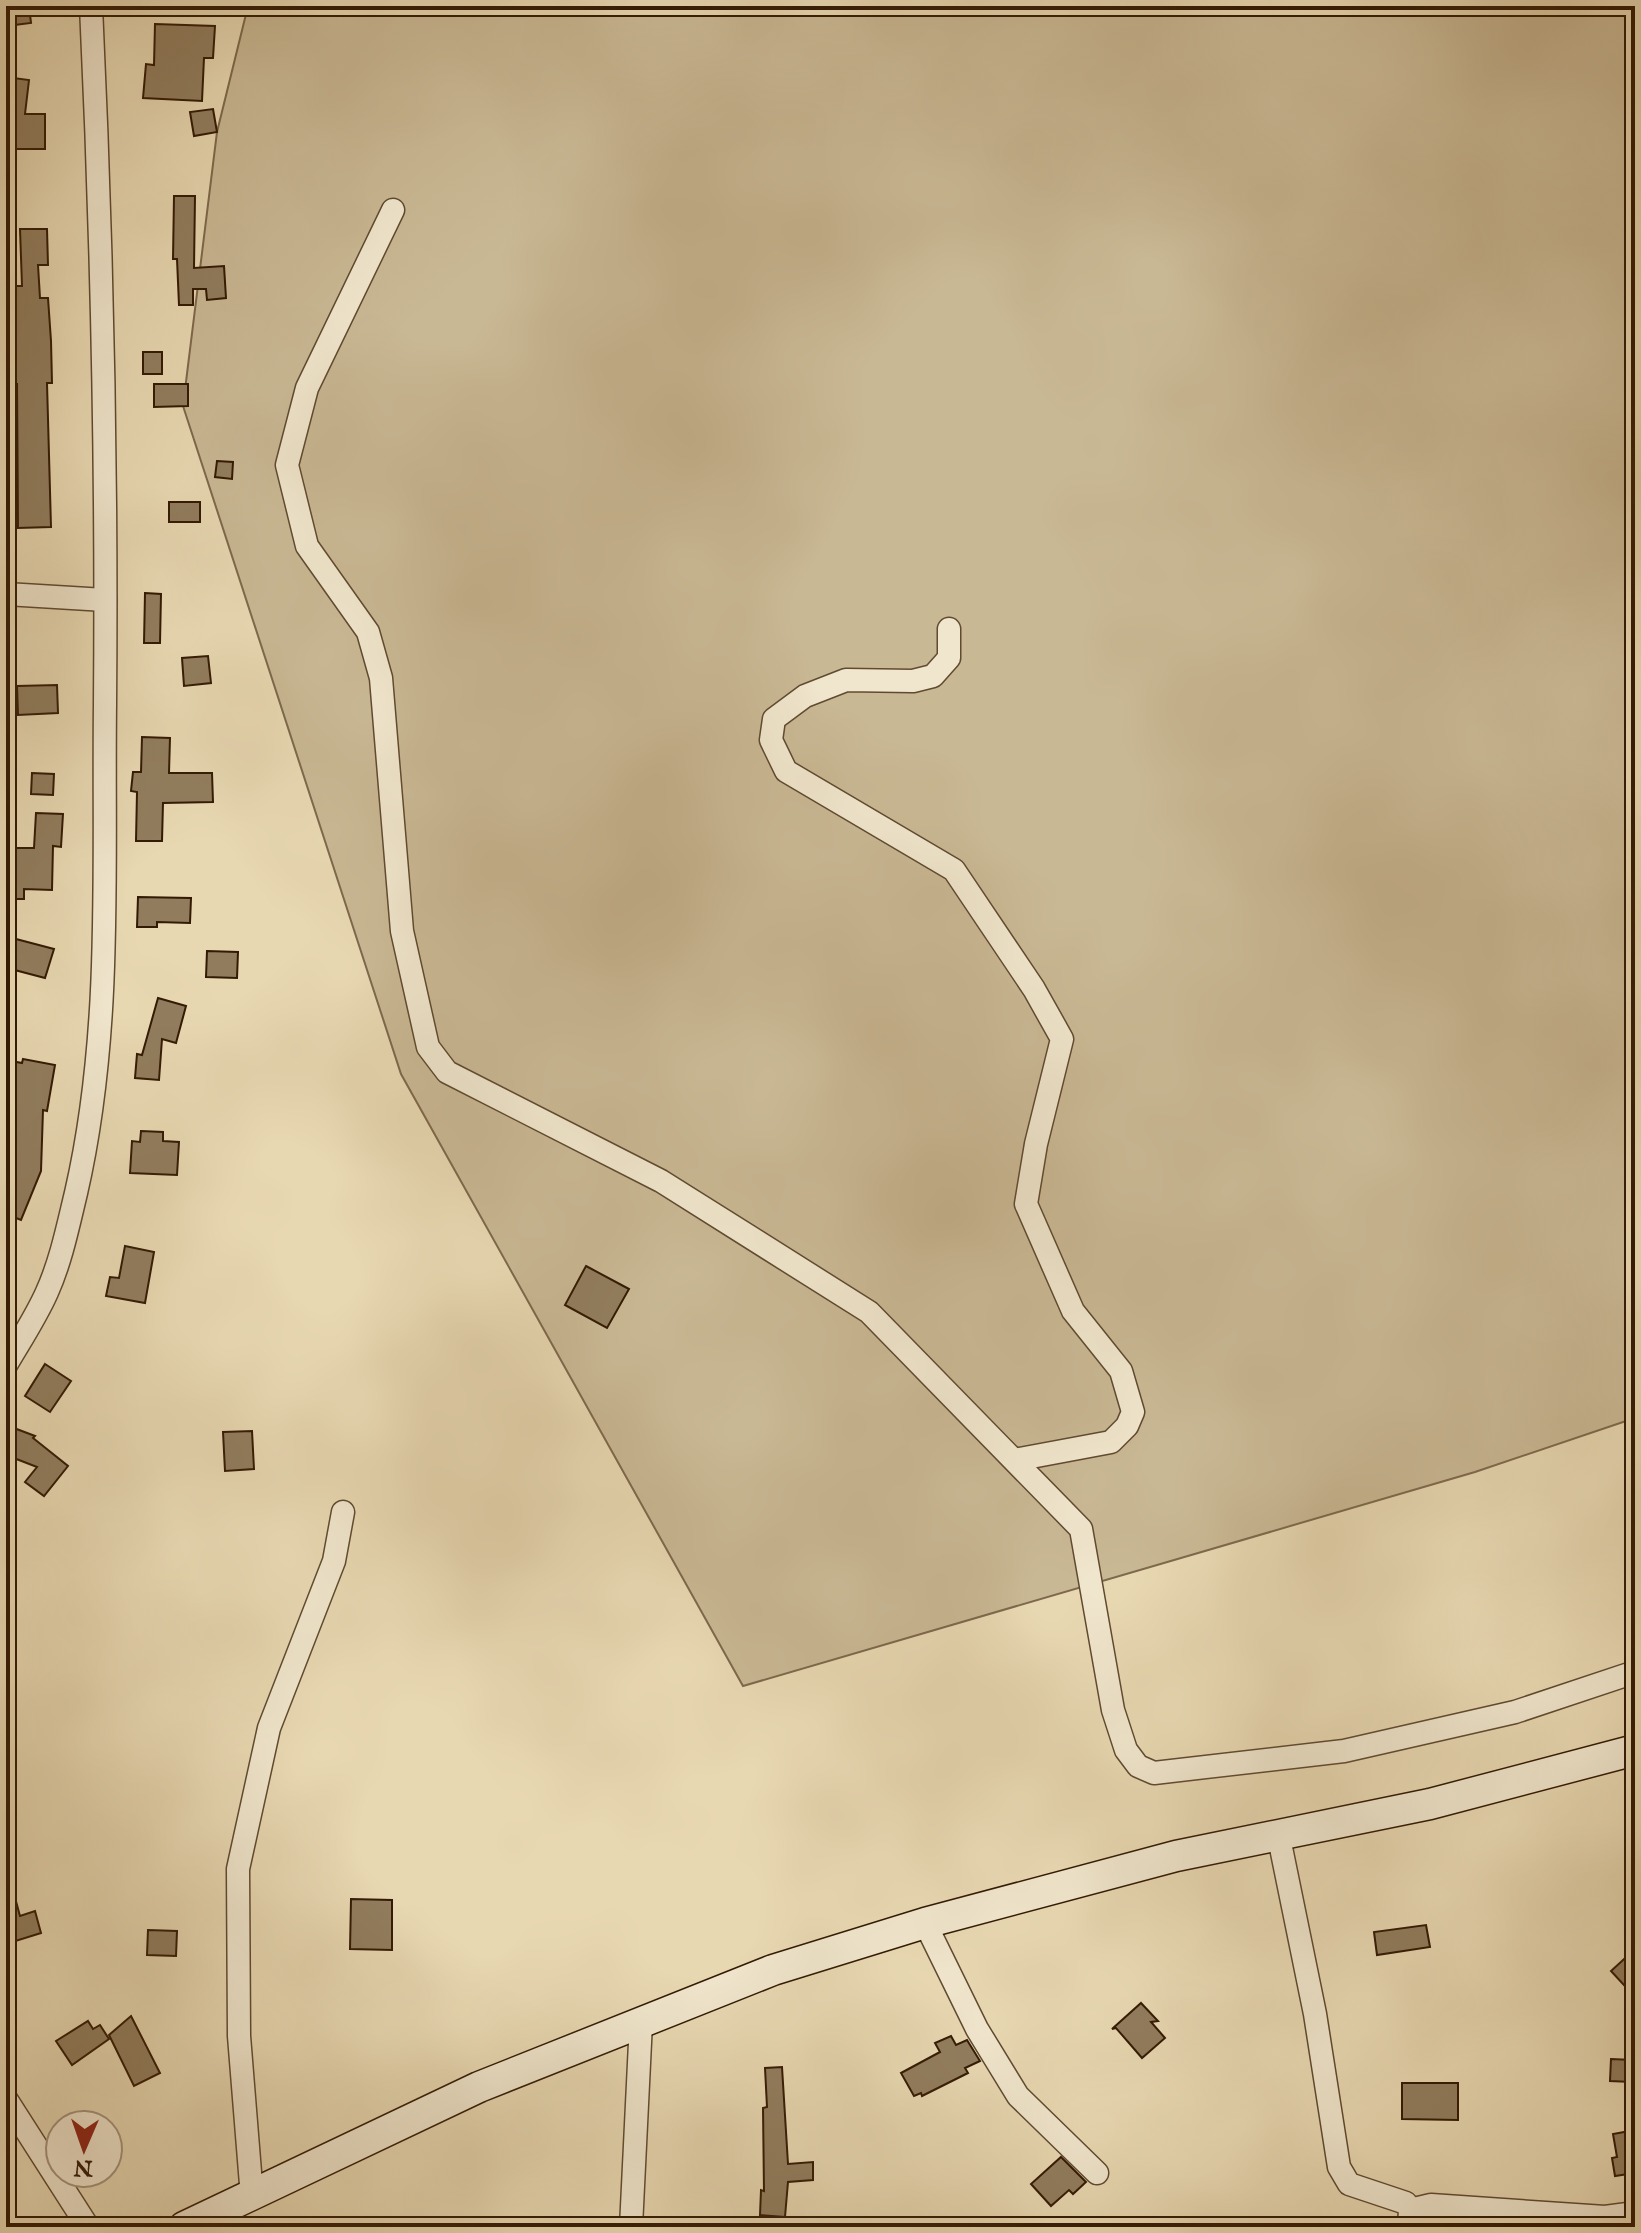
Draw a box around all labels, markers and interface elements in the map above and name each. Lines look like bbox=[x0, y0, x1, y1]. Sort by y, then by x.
north arrow bbox=[44, 2109, 124, 2189]
text: N bbox=[73, 2153, 94, 2181]

